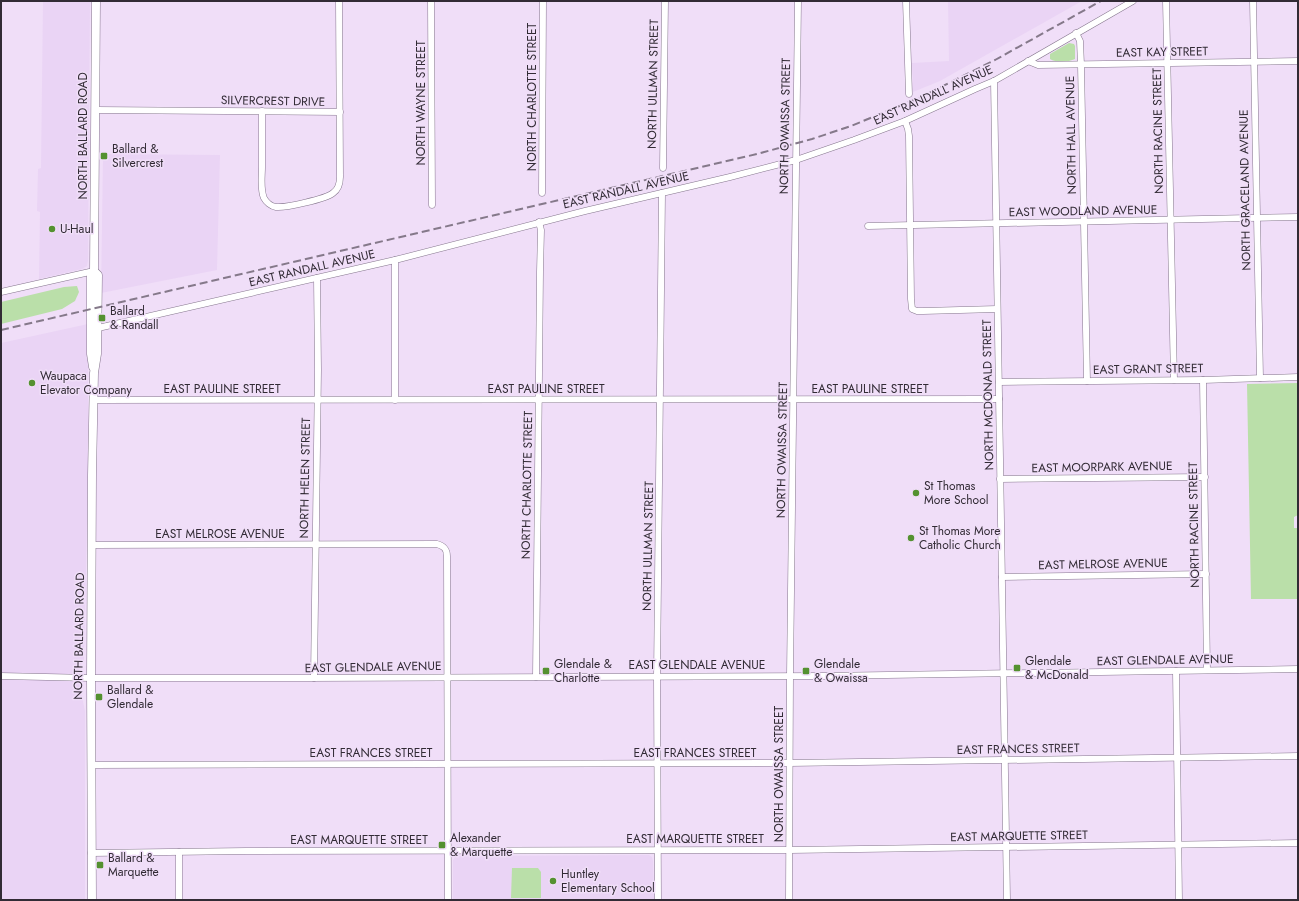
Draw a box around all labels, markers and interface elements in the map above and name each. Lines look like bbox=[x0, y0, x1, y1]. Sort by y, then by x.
street label: NORTH ULLMAN STREET bbox=[643, 19, 663, 149]
street label: NORTH CHARLOTTE STREET bbox=[523, 22, 541, 171]
street label: NORTH WAYNE STREET bbox=[412, 40, 430, 165]
street label: EAST KAY STREET bbox=[1116, 42, 1209, 62]
street label: NORTH OWAISSA STREET bbox=[775, 57, 795, 194]
street label: EAST RANDALL AVENUE bbox=[870, 61, 996, 129]
street label: NORTH RACINE STREET bbox=[1148, 68, 1168, 194]
street label: NORTH BALLARD ROAD bbox=[74, 72, 92, 200]
street label: NORTH HALL AVENUE bbox=[1061, 75, 1081, 195]
street label: SILVERCREST DRIVE bbox=[221, 91, 325, 111]
street label: NORTH GRACELAND AVENUE bbox=[1235, 109, 1255, 271]
place label: Ballard & Silvercrest bbox=[112, 140, 163, 172]
marker: Ballard & Silvercrest bbox=[99, 151, 109, 161]
street label: EAST RANDALL AVENUE bbox=[561, 167, 691, 213]
street label: EAST WOODLAND AVENUE bbox=[1009, 201, 1157, 221]
place label: U-Haul bbox=[60, 220, 93, 238]
marker: U-Haul bbox=[47, 224, 57, 234]
street label: EAST RANDALL AVENUE bbox=[247, 245, 377, 291]
place label: Ballard & Randall bbox=[110, 302, 159, 334]
marker: Ballard & Randall bbox=[97, 313, 107, 323]
street label: NORTH MCDONALD STREET bbox=[978, 319, 998, 471]
street label: EAST GRANT STREET bbox=[1093, 359, 1204, 379]
place label: Waupaca Elevator Company bbox=[40, 367, 133, 399]
marker: Waupaca Elevator Company bbox=[27, 378, 37, 388]
street label: EAST PAULINE STREET bbox=[164, 380, 281, 398]
street label: EAST PAULINE STREET bbox=[488, 380, 605, 398]
street label: EAST PAULINE STREET bbox=[812, 380, 929, 398]
street label: NORTH OWAISSA STREET bbox=[772, 381, 792, 518]
street label: NORTH CHARLOTTE STREET bbox=[517, 410, 537, 559]
street label: NORTH HELEN STREET bbox=[295, 417, 315, 539]
street label: EAST MOORPARK AVENUE bbox=[1031, 457, 1173, 477]
street label: NORTH RACINE STREET bbox=[1184, 462, 1204, 588]
place label: St Thomas More School bbox=[924, 477, 988, 509]
street label: NORTH ULLMAN STREET bbox=[638, 481, 658, 611]
marker: St Thomas More School bbox=[911, 488, 921, 498]
place label: St Thomas More Catholic Church bbox=[919, 522, 1001, 554]
street label: EAST MELROSE AVENUE bbox=[155, 525, 285, 543]
marker: St Thomas More Catholic Church bbox=[906, 533, 916, 543]
street label: EAST MELROSE AVENUE bbox=[1038, 554, 1168, 574]
street label: NORTH BALLARD ROAD bbox=[69, 572, 89, 700]
street label: EAST GLENDALE AVENUE bbox=[1096, 650, 1234, 670]
place label: Glendale & McDonald bbox=[1025, 652, 1089, 684]
place label: Glendale & Charlotte bbox=[554, 655, 612, 687]
place label: Glendale & Owaissa bbox=[814, 655, 868, 687]
street label: EAST GLENDALE AVENUE bbox=[629, 656, 765, 674]
street label: EAST GLENDALE AVENUE bbox=[304, 657, 442, 677]
marker: Glendale & McDonald bbox=[1012, 663, 1022, 673]
marker: Glendale & Charlotte bbox=[541, 666, 551, 676]
marker: Glendale & Owaissa bbox=[801, 666, 811, 676]
place label: Ballard & Glendale bbox=[107, 681, 153, 713]
marker: Ballard & Glendale bbox=[94, 692, 104, 702]
street label: NORTH OWAISSA STREET bbox=[770, 705, 788, 842]
street label: EAST FRANCES STREET bbox=[956, 739, 1080, 759]
street label: EAST FRANCES STREET bbox=[310, 744, 433, 762]
street label: EAST FRANCES STREET bbox=[634, 744, 757, 762]
street label: EAST MARQUETTE STREET bbox=[950, 826, 1088, 846]
place label: Alexander & Marquette bbox=[450, 829, 512, 861]
street label: EAST MARQUETTE STREET bbox=[626, 830, 764, 848]
street label: EAST MARQUETTE STREET bbox=[290, 831, 428, 849]
marker: Alexander & Marquette bbox=[437, 840, 447, 850]
place label: Ballard & Marquette bbox=[108, 849, 159, 881]
marker: Ballard & Marquette bbox=[95, 860, 105, 870]
place label: Huntley Elementary School bbox=[561, 865, 655, 897]
marker: Huntley Elementary School bbox=[548, 876, 558, 886]

